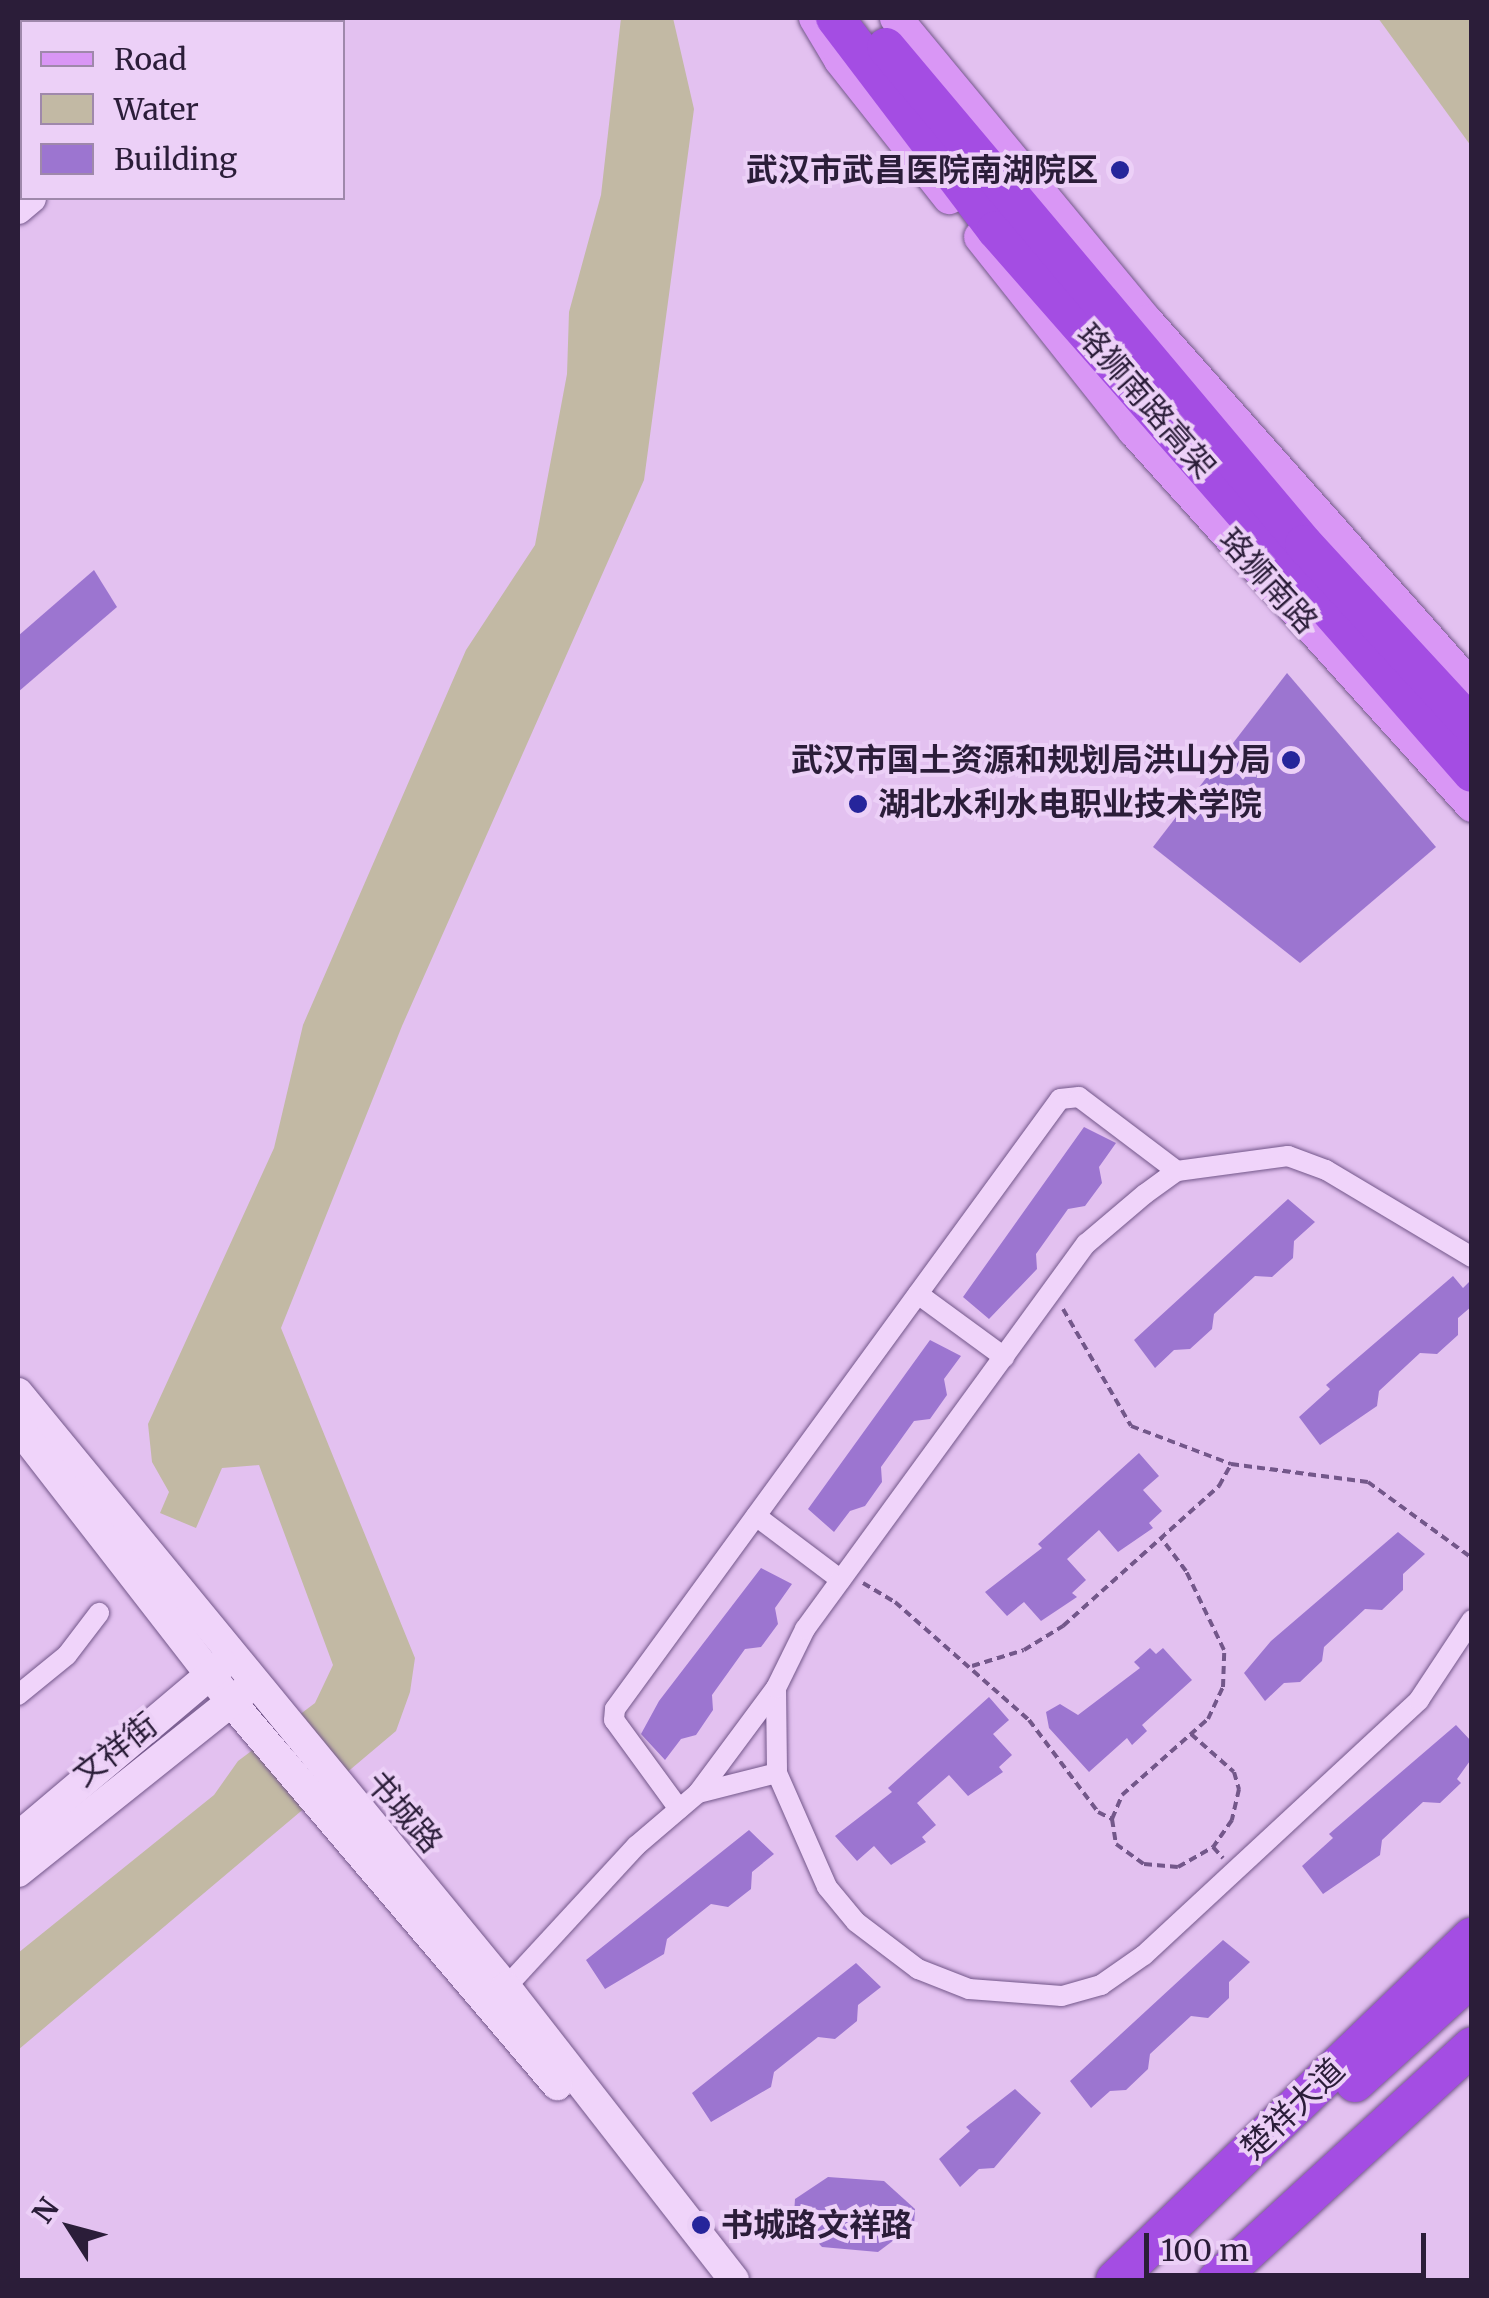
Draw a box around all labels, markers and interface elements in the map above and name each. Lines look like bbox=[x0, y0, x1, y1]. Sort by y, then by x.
legend bbox=[20, 20, 345, 200]
text: Road bbox=[114, 40, 187, 78]
text: Water bbox=[114, 90, 199, 128]
text: Building bbox=[114, 140, 237, 178]
place label: 武汉市武昌医院南湖院区 bbox=[746, 151, 1098, 189]
marker: 武汉市武昌医院南湖院区 bbox=[1107, 157, 1133, 183]
street label: 珞狮南路高架 bbox=[1069, 316, 1223, 486]
street label: 珞狮南路 bbox=[1211, 521, 1325, 641]
place label: 武汉市国土资源和规划局洪山分局 bbox=[791, 741, 1271, 779]
marker: 武汉市国土资源和规划局洪山分局 bbox=[1280, 749, 1302, 771]
place label: 湖北水利水电职业技术学院 bbox=[878, 785, 1262, 823]
marker: 湖北水利水电职业技术学院 bbox=[847, 793, 869, 815]
street label: 文祥街 bbox=[65, 1705, 165, 1795]
street label: 书城路 bbox=[358, 1763, 450, 1861]
street label: 楚祥大道 bbox=[1234, 2051, 1352, 2167]
north arrow bbox=[20, 2178, 120, 2278]
text: N bbox=[25, 2191, 67, 2230]
place label: 书城路文祥路 bbox=[721, 2206, 913, 2244]
scale bar bbox=[1149, 2213, 1432, 2275]
marker: 书城路文祥路 bbox=[690, 2214, 712, 2236]
text: 100 m bbox=[1161, 2231, 1249, 2269]

